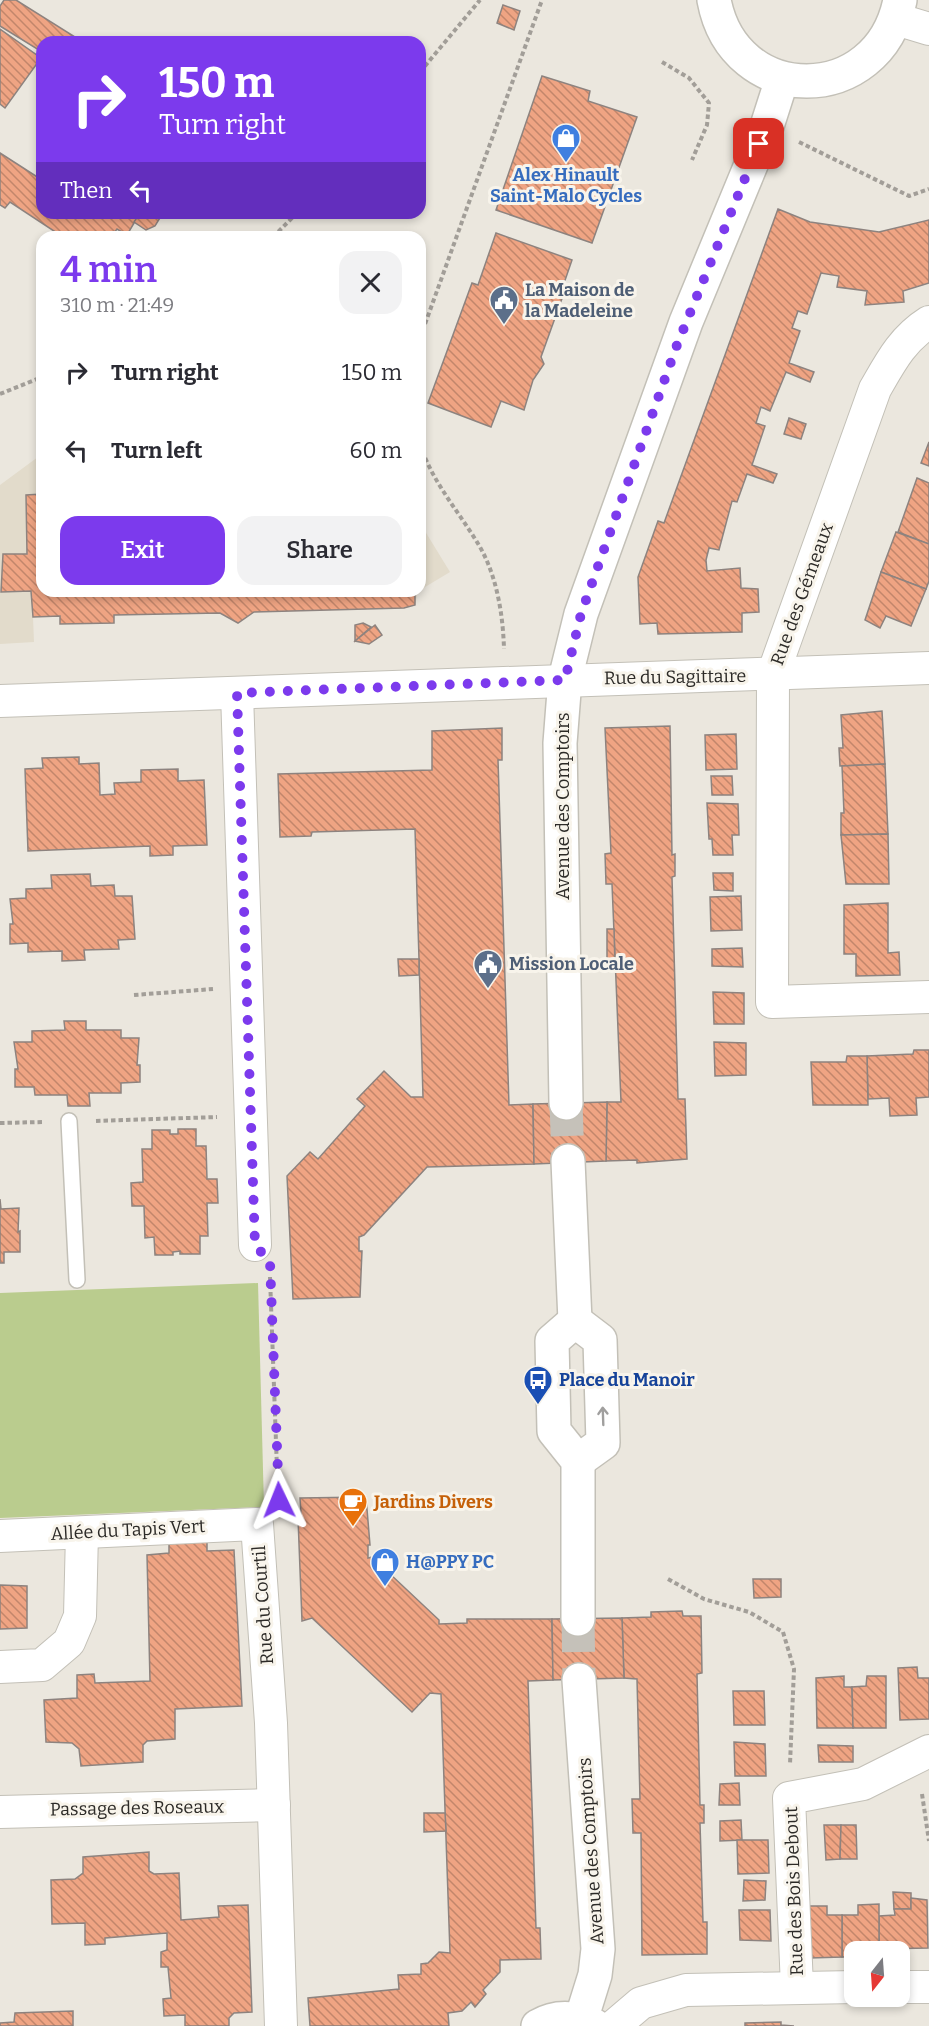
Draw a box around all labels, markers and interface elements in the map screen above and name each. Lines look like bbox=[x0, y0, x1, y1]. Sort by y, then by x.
text: 150 m bbox=[159, 58, 274, 108]
icon: right bbox=[60, 60, 138, 138]
text: Turn right bbox=[159, 109, 286, 141]
pin bbox=[733, 118, 784, 169]
shop icon: Alex Hinault Saint-Malo Cycles bbox=[550, 122, 582, 164]
icon: arrive bbox=[742, 127, 775, 160]
place label: Alex Hinault Saint-Malo Cycles bbox=[490, 164, 642, 207]
icon: left bbox=[124, 174, 157, 207]
text: Then bbox=[60, 177, 112, 204]
text: 4 min bbox=[60, 248, 157, 292]
button: close bbox=[339, 251, 402, 314]
place label: La Maison de la Madeleine bbox=[525, 279, 635, 322]
public building icon: La Maison de la Madeleine bbox=[488, 284, 520, 326]
text: 310 m · 21:49 bbox=[60, 293, 174, 317]
icon: right bbox=[60, 356, 93, 389]
text: Turn right bbox=[111, 359, 219, 386]
text: 150 m bbox=[342, 359, 402, 386]
icon: left bbox=[60, 434, 93, 467]
text: Turn left bbox=[111, 437, 203, 464]
text: 60 m bbox=[350, 437, 402, 464]
button: Exit bbox=[60, 516, 225, 585]
button: Share bbox=[237, 516, 402, 585]
street label: Rue des Gémeaux bbox=[766, 520, 838, 668]
street label: Rue du Sagittaire bbox=[604, 665, 746, 689]
street label: Avenue des Comptoirs bbox=[552, 712, 574, 900]
public building icon: Mission Locale bbox=[472, 948, 504, 990]
place label: Mission Locale bbox=[509, 953, 634, 975]
bus stop icon: Place du Manoir bbox=[522, 1364, 554, 1406]
place label: Place du Manoir bbox=[559, 1369, 695, 1391]
one-way arrow bbox=[597, 1406, 609, 1426]
position arrow bbox=[247, 1468, 311, 1532]
cafe icon: Jardins Divers bbox=[337, 1486, 369, 1528]
place label: Jardins Divers bbox=[373, 1491, 493, 1513]
street label: Allée du Tapis Vert bbox=[50, 1515, 206, 1545]
street label: Rue du Courtil bbox=[248, 1545, 278, 1665]
shop icon: H@PPY PC bbox=[369, 1546, 401, 1588]
place label: H@PPY PC bbox=[406, 1551, 494, 1573]
street label: Avenue des Comptoirs bbox=[573, 1757, 609, 1945]
street label: Passage des Roseaux bbox=[50, 1795, 224, 1821]
street label: Rue des Bois Debout bbox=[780, 1806, 808, 1976]
north arrow bbox=[844, 1941, 910, 2007]
map controls bbox=[844, 1941, 910, 2007]

